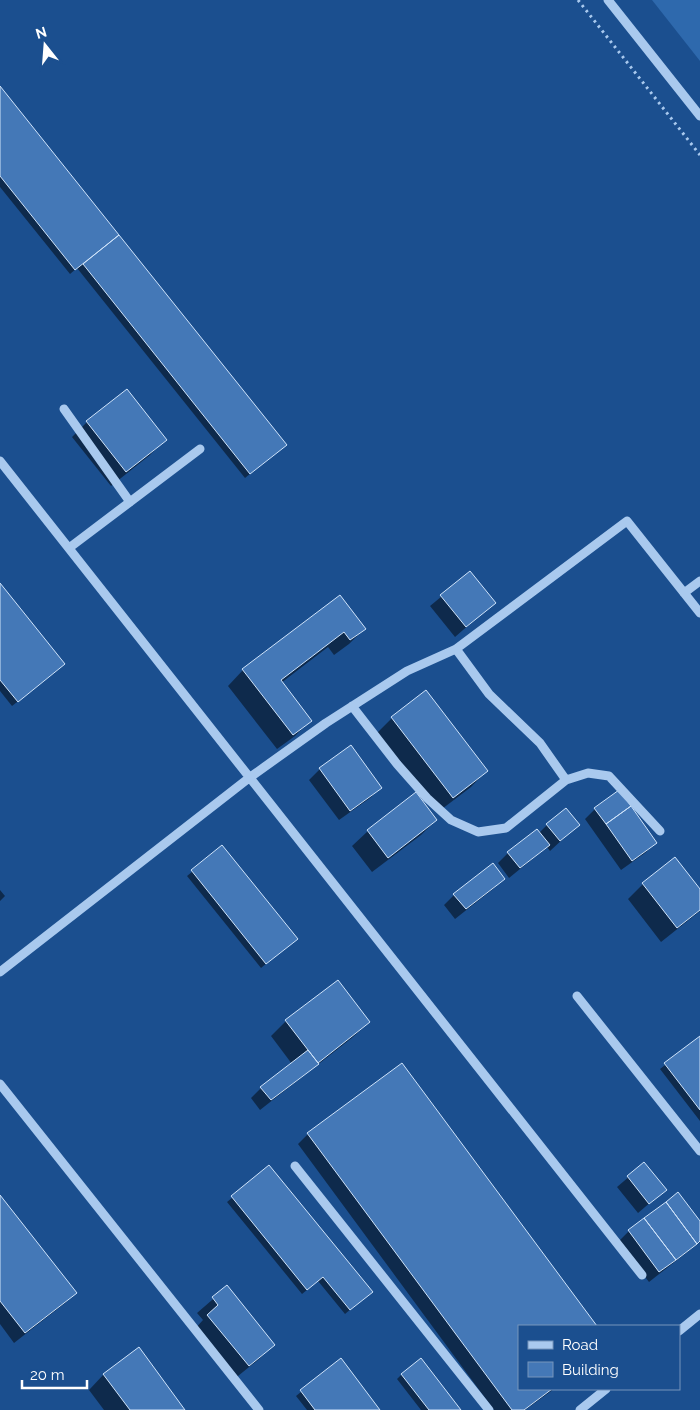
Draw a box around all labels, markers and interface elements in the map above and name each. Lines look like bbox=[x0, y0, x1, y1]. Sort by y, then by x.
north arrow bbox=[20, 20, 70, 70]
text: N bbox=[34, 23, 49, 42]
legend bbox=[518, 1325, 680, 1390]
text: Road bbox=[562, 1336, 598, 1354]
scale bar bbox=[22, 1358, 88, 1390]
text: Building bbox=[562, 1361, 619, 1379]
text: 20 m bbox=[30, 1366, 65, 1384]

